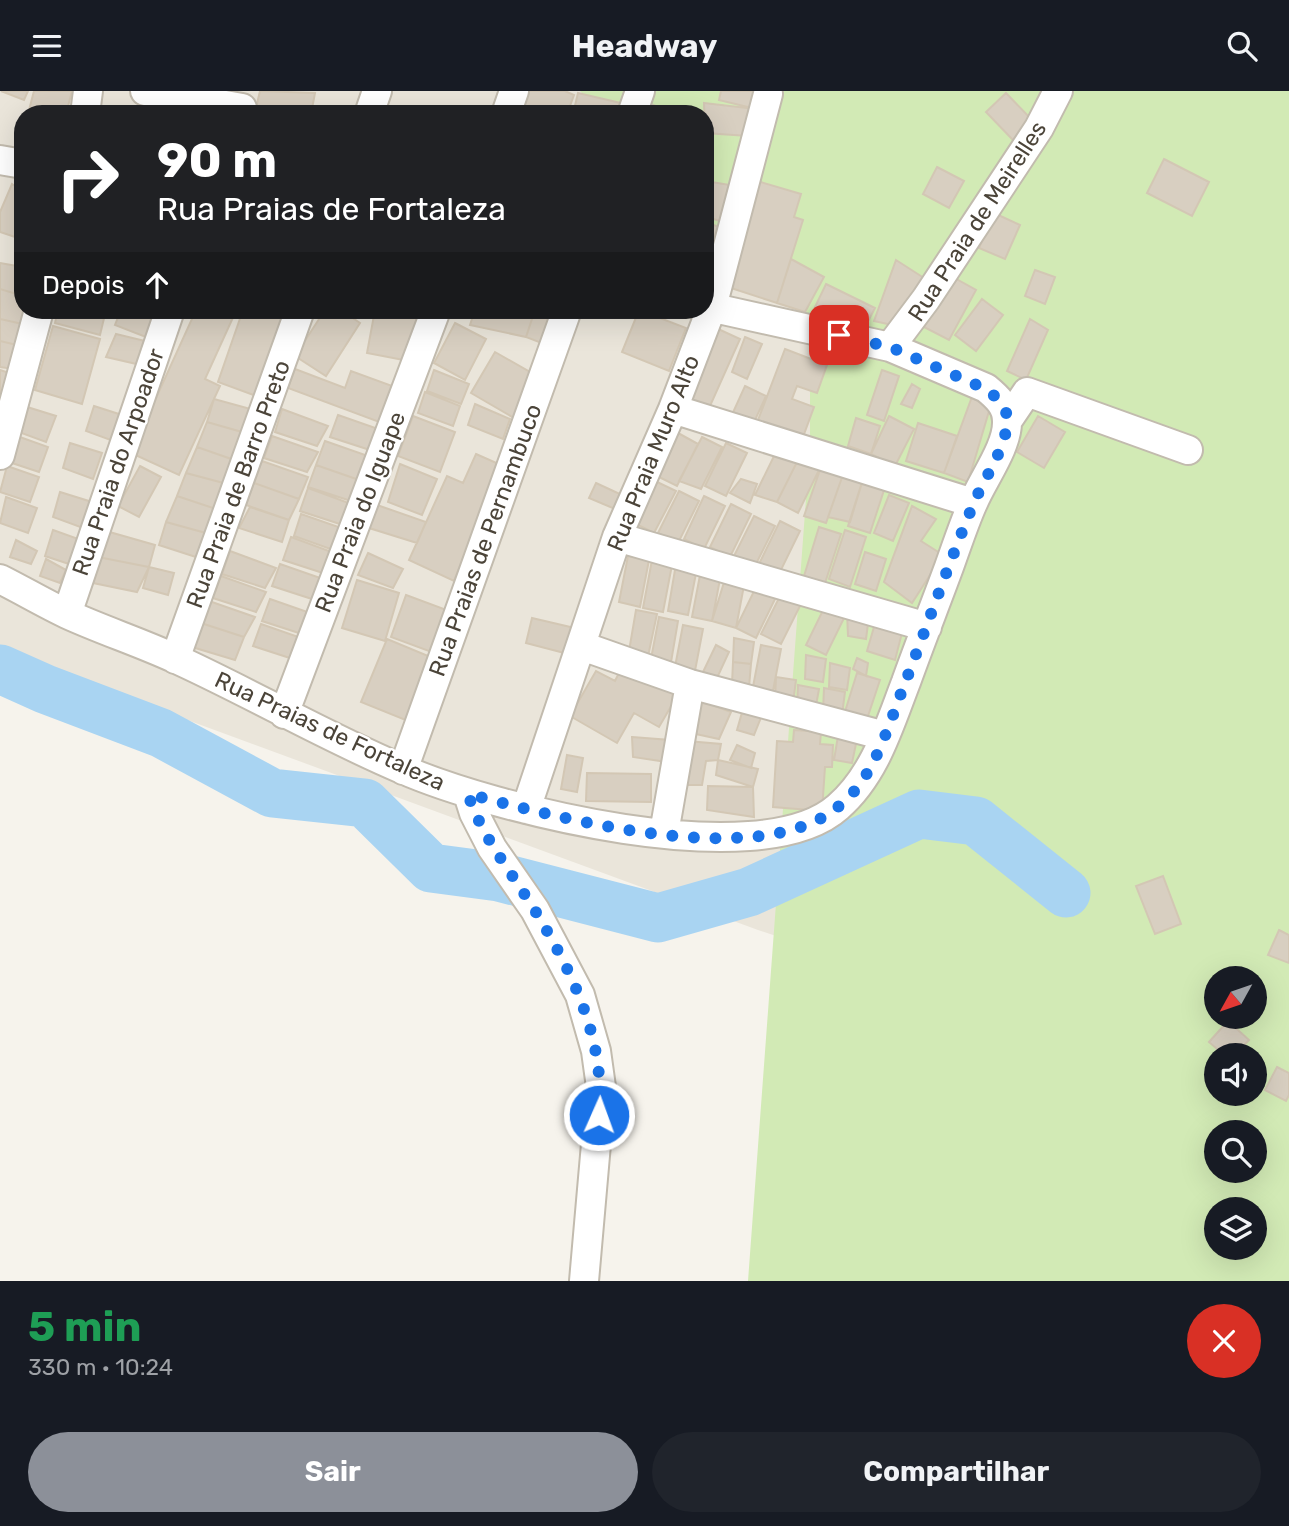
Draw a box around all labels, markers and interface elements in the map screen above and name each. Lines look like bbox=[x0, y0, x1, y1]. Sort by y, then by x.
icon: menu bbox=[28, 27, 66, 65]
text: Headway bbox=[572, 27, 717, 65]
icon: search bbox=[1223, 27, 1261, 65]
street label: Rua Praia de Meirelles bbox=[902, 116, 1052, 326]
text: 90 m bbox=[157, 131, 277, 189]
icon: right bbox=[42, 133, 133, 224]
text: Rua Praias de Fortaleza bbox=[157, 190, 506, 228]
icon: ahead bbox=[138, 266, 176, 304]
text: Depois bbox=[42, 270, 124, 301]
pin bbox=[809, 305, 869, 365]
icon: arrive bbox=[820, 316, 858, 354]
street label: Rua Praia do Arpoador bbox=[66, 344, 170, 579]
street label: Rua Praia Muro Alto bbox=[601, 351, 705, 555]
street label: Rua Praia de Barro Preto bbox=[180, 356, 296, 612]
street label: Rua Praias de Pernambuco bbox=[423, 400, 547, 680]
street label: Rua Praia do Iguape bbox=[309, 408, 411, 616]
street label: Rua Praias de Fortaleza bbox=[210, 665, 450, 797]
north arrow bbox=[1204, 966, 1267, 1029]
map controls bbox=[1204, 966, 1267, 1260]
button: sound bbox=[1204, 1043, 1267, 1106]
position arrow bbox=[562, 1078, 636, 1152]
button: search bbox=[1204, 1120, 1267, 1183]
button: layers bbox=[1204, 1197, 1267, 1260]
text: 5 min bbox=[28, 1302, 142, 1352]
button: close bbox=[1187, 1304, 1261, 1378]
text: 330 m · 10:24 bbox=[28, 1353, 173, 1381]
button: Sair bbox=[28, 1432, 638, 1512]
button: Compartilhar bbox=[652, 1432, 1261, 1512]

